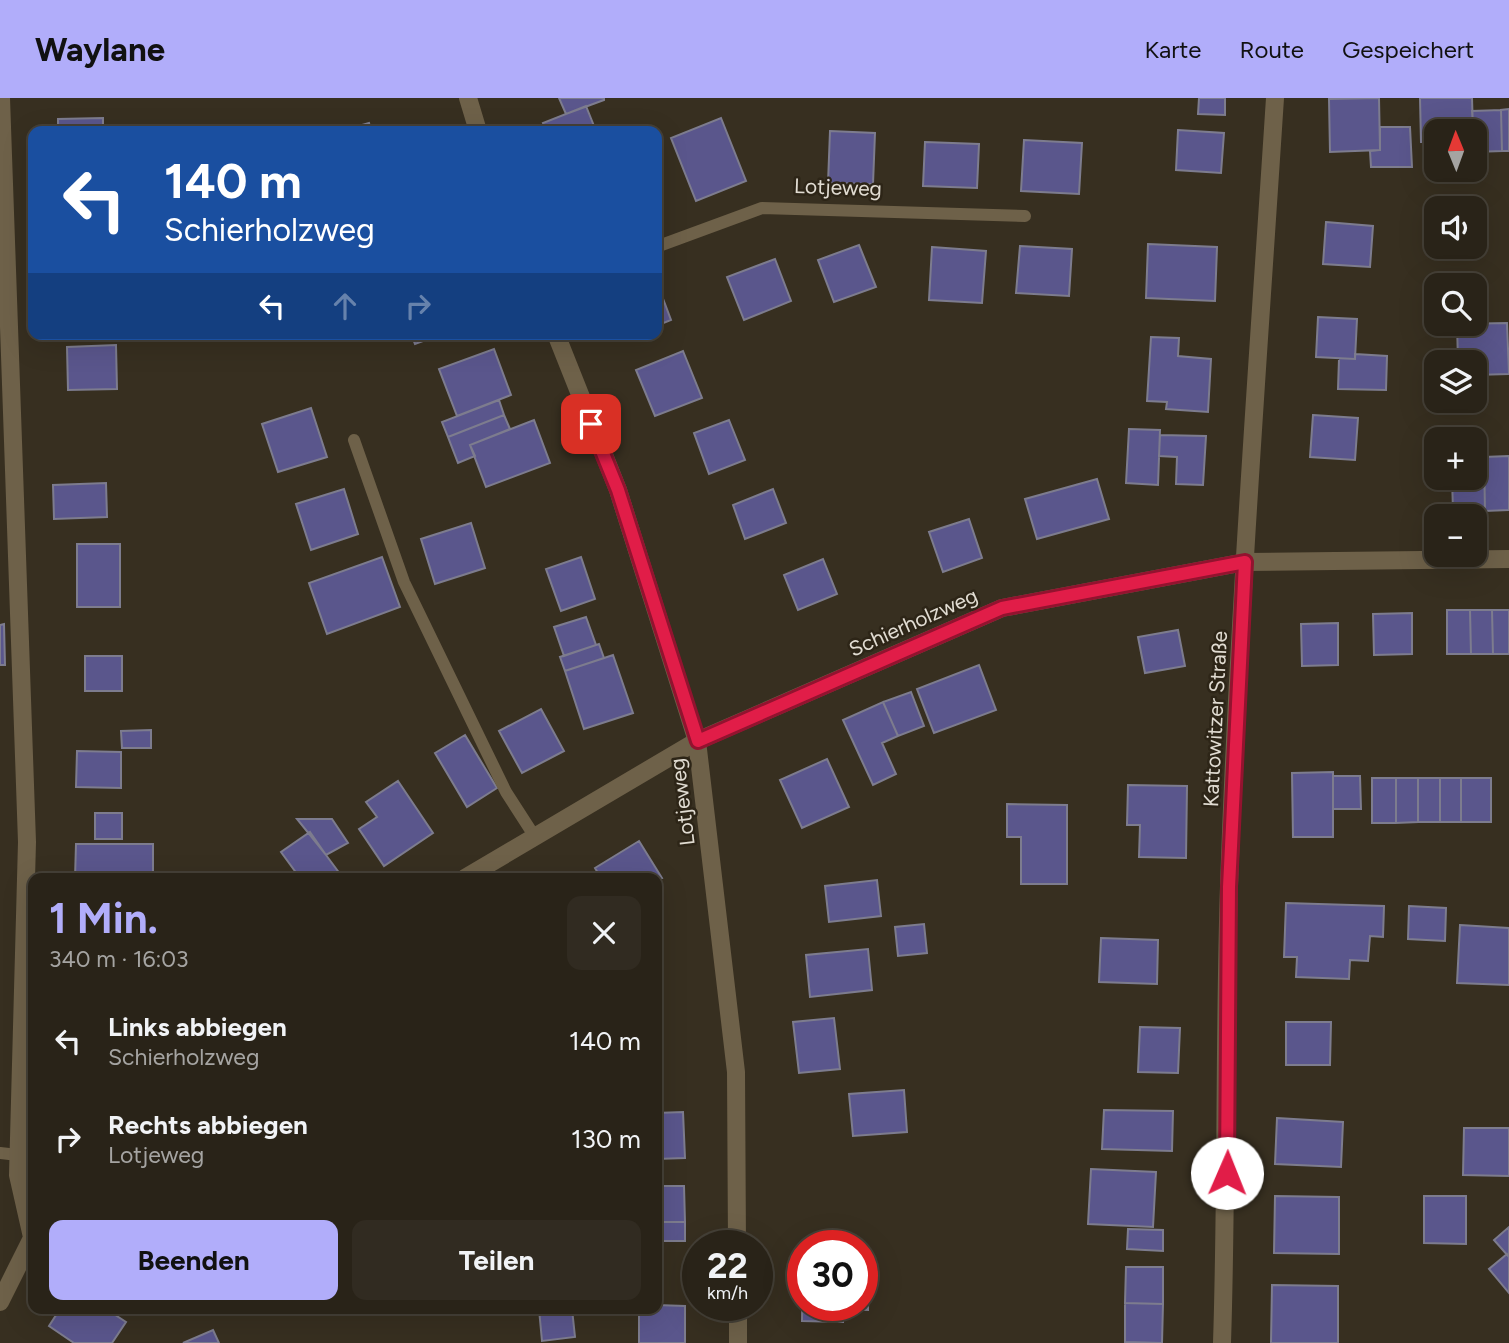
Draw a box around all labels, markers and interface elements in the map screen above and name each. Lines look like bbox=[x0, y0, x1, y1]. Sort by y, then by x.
text: Waylane bbox=[35, 30, 165, 69]
text: Karte bbox=[1145, 35, 1201, 64]
text: Route bbox=[1239, 35, 1304, 64]
text: Gespeichert bbox=[1342, 35, 1474, 64]
north arrow bbox=[1424, 119, 1488, 182]
map controls bbox=[1424, 119, 1487, 567]
text: 140 m bbox=[164, 151, 302, 210]
icon: left bbox=[49, 154, 140, 245]
street label: Lotjeweg bbox=[794, 173, 882, 201]
button: sound bbox=[1424, 196, 1487, 259]
text: Schierholzweg bbox=[164, 211, 375, 249]
button: search bbox=[1424, 273, 1487, 336]
icon: left bbox=[253, 287, 291, 325]
icon: ahead bbox=[326, 287, 364, 325]
icon: right bbox=[399, 287, 437, 325]
button: layers bbox=[1424, 350, 1487, 413]
pin bbox=[561, 394, 621, 454]
icon: arrive bbox=[572, 405, 610, 443]
button: + bbox=[1424, 427, 1487, 490]
button: − bbox=[1424, 504, 1487, 567]
street label: Schierholzweg bbox=[845, 582, 981, 662]
street label: Kattowitzer Straße bbox=[1198, 630, 1232, 808]
street label: Lotjeweg bbox=[664, 757, 700, 847]
text: 1 Min. bbox=[49, 893, 158, 944]
button: close bbox=[567, 896, 641, 970]
text: 340 m · 16:03 bbox=[49, 945, 189, 973]
text: Links abbiegen bbox=[108, 1011, 287, 1043]
icon: left bbox=[49, 1022, 87, 1060]
text: 140 m bbox=[569, 1025, 641, 1057]
text: Schierholzweg bbox=[108, 1043, 259, 1071]
text: Rechts abbiegen bbox=[108, 1109, 308, 1141]
icon: right bbox=[49, 1120, 87, 1158]
text: 130 m bbox=[571, 1123, 641, 1155]
position arrow bbox=[1190, 1136, 1264, 1210]
text: Lotjeweg bbox=[108, 1141, 204, 1169]
button: Beenden bbox=[49, 1220, 338, 1300]
button: Teilen bbox=[352, 1220, 641, 1300]
speed limit sign: 30 bbox=[787, 1230, 878, 1321]
text: 22 bbox=[707, 1245, 748, 1287]
text: km/h bbox=[707, 1282, 748, 1304]

